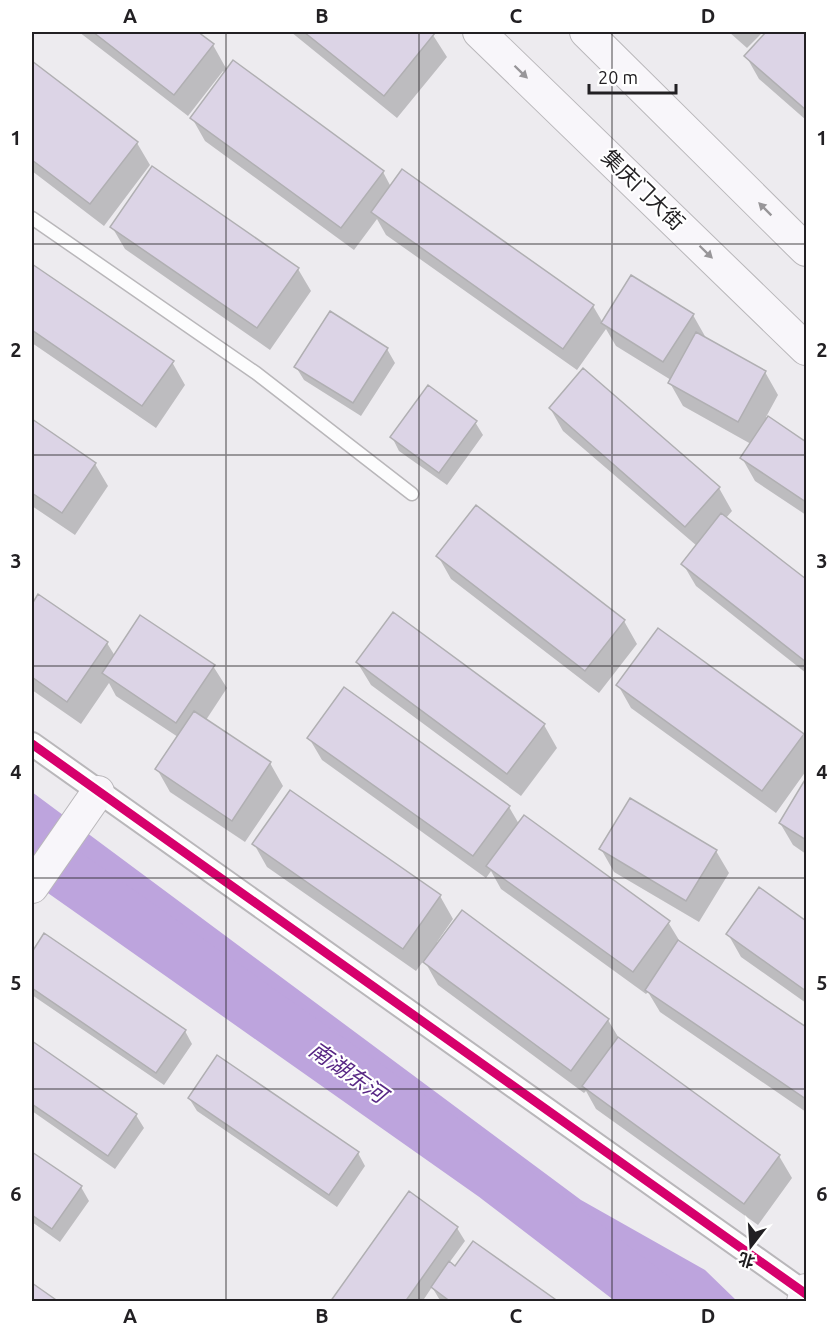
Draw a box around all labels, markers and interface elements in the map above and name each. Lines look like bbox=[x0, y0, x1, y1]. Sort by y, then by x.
text: A bbox=[123, 4, 137, 27]
text: B bbox=[315, 4, 329, 27]
text: C bbox=[510, 4, 523, 27]
text: D bbox=[701, 4, 715, 27]
scale bar bbox=[589, 57, 676, 95]
one-way arrow bbox=[514, 65, 528, 79]
text: 20 m bbox=[598, 67, 638, 87]
text: 1 bbox=[10, 126, 22, 149]
text: 1 bbox=[816, 126, 828, 149]
street label: 集庆门大街 bbox=[598, 144, 690, 234]
one-way arrow bbox=[757, 202, 772, 216]
one-way arrow bbox=[699, 245, 714, 259]
text: 2 bbox=[10, 338, 22, 361]
text: 2 bbox=[816, 338, 828, 361]
text: 3 bbox=[10, 549, 22, 572]
text: 3 bbox=[816, 549, 828, 572]
text: 4 bbox=[10, 760, 22, 783]
text: 4 bbox=[816, 760, 828, 783]
text: 5 bbox=[10, 971, 22, 994]
text: 5 bbox=[816, 971, 828, 994]
water label: 南湖东河 bbox=[305, 1036, 395, 1109]
text: 6 bbox=[10, 1182, 22, 1205]
text: 6 bbox=[816, 1182, 828, 1205]
north arrow bbox=[721, 1216, 781, 1276]
text: 北 bbox=[736, 1249, 757, 1271]
text: A bbox=[123, 1304, 137, 1327]
text: B bbox=[315, 1304, 329, 1327]
text: C bbox=[510, 1304, 523, 1327]
text: D bbox=[701, 1304, 715, 1327]

